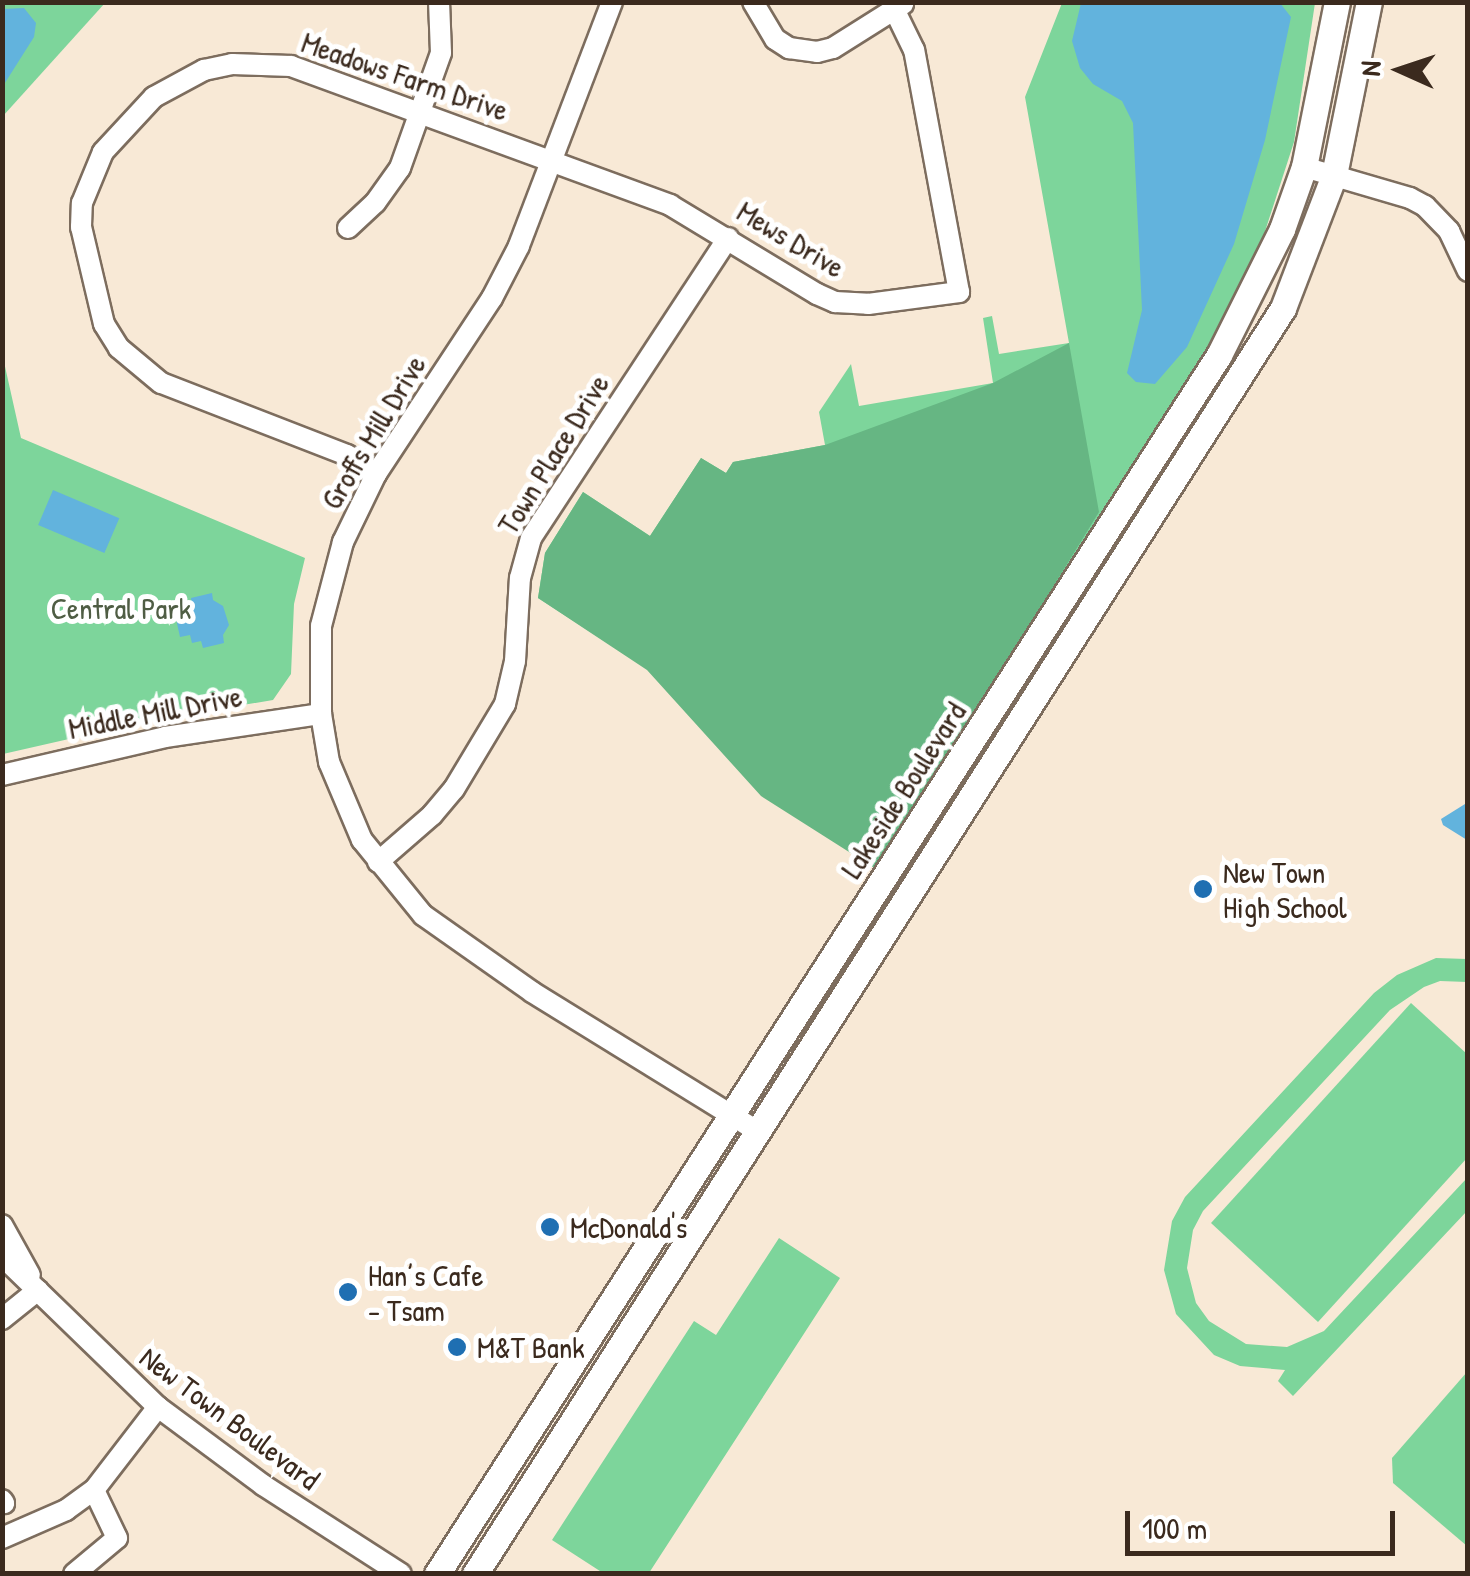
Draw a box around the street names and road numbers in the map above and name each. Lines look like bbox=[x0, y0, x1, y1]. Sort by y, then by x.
street label: Meadows Farm Drive bbox=[297, 24, 513, 128]
street label: Mews Drive bbox=[731, 193, 851, 285]
street label: Groffs Mill Drive bbox=[313, 349, 433, 515]
street label: Town Place Drive bbox=[490, 367, 616, 541]
street label: Middle Mill Drive bbox=[65, 678, 245, 746]
street label: Lakeside Boulevard bbox=[833, 695, 973, 885]
street label: New Town Boulevard bbox=[133, 1339, 327, 1497]

